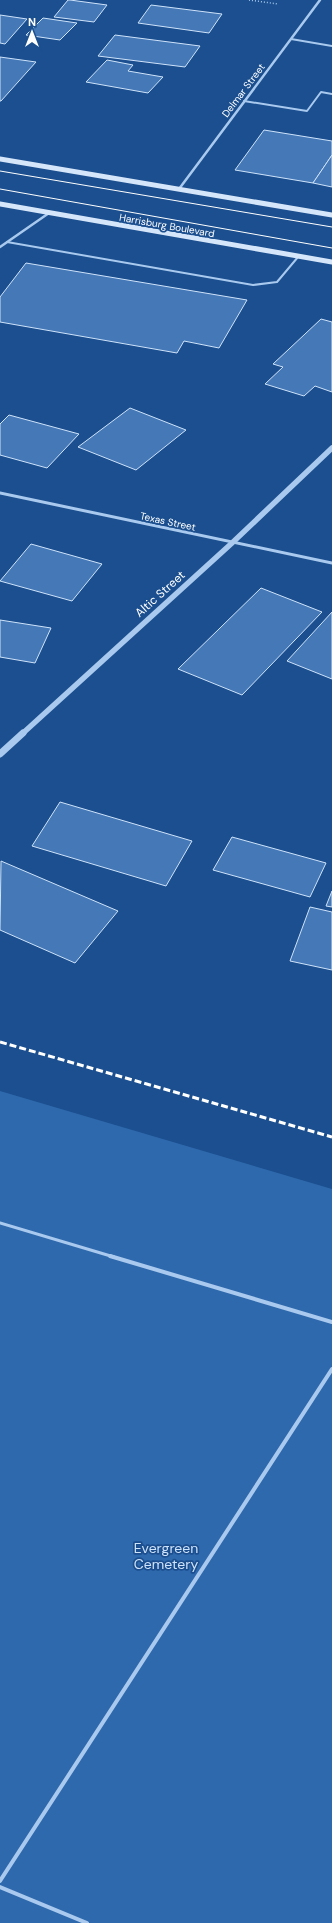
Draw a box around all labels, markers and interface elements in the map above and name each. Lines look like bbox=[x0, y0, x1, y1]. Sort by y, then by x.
north arrow bbox=[12, 12, 52, 52]
text: N bbox=[28, 15, 36, 29]
street label: Delmar Street bbox=[219, 61, 268, 120]
street label: Harrisburg Boulevard bbox=[118, 211, 216, 240]
street label: Texas Street bbox=[139, 509, 197, 534]
street label: Altic Street bbox=[131, 567, 189, 621]
park label: Evergreen Cemetery bbox=[134, 1539, 198, 1573]

